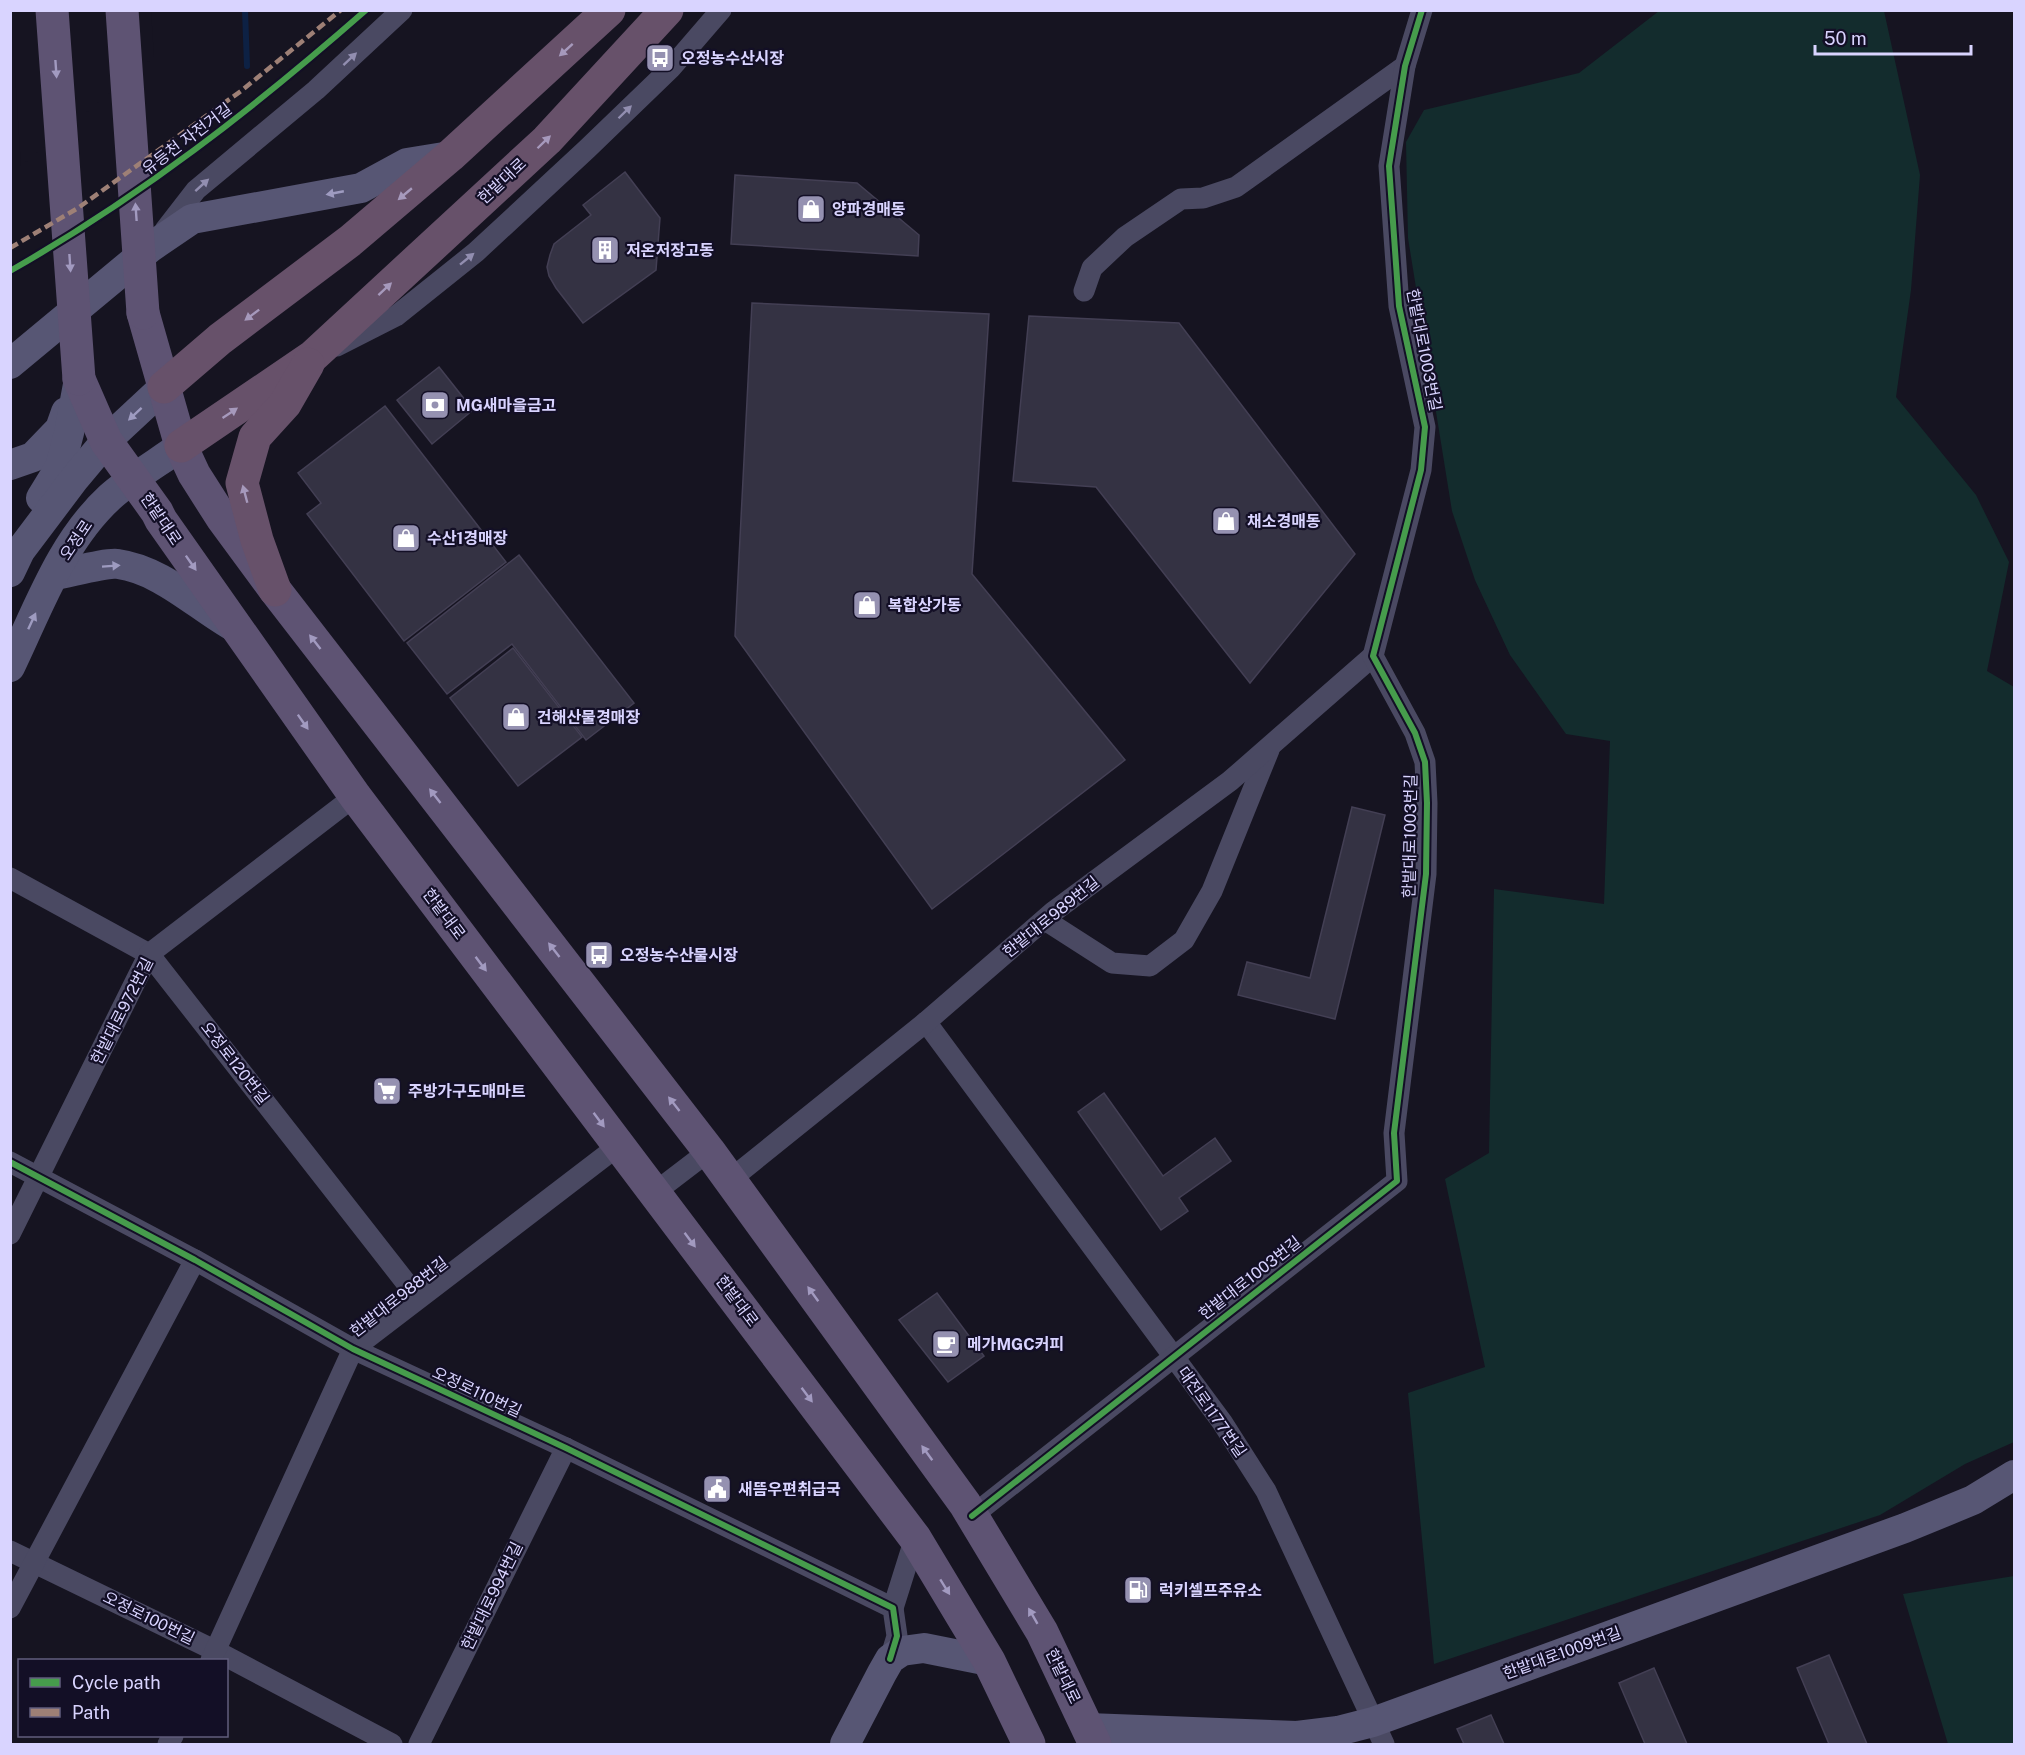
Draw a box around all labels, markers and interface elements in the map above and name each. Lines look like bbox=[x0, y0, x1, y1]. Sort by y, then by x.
scale bar bbox=[1815, 18, 1971, 56]
text: 50 m bbox=[1824, 28, 1867, 49]
bus stop icon: 오정농수산시장 bbox=[644, 42, 676, 74]
one-way arrow bbox=[559, 43, 574, 56]
place label: 오정농수산시장 bbox=[681, 49, 784, 68]
one-way arrow bbox=[342, 52, 357, 66]
one-way arrow bbox=[51, 59, 61, 78]
street label: 유등천 자전거길 bbox=[139, 99, 235, 179]
one-way arrow bbox=[617, 106, 631, 120]
one-way arrow bbox=[537, 136, 551, 150]
street label: 한밭대로 bbox=[474, 154, 530, 208]
one-way arrow bbox=[194, 178, 209, 192]
one-way arrow bbox=[398, 187, 413, 200]
one-way arrow bbox=[326, 189, 345, 198]
shop icon: 양파경매동 bbox=[795, 193, 827, 225]
place label: 양파경매동 bbox=[832, 200, 906, 219]
one-way arrow bbox=[131, 203, 141, 222]
building icon: 저온저장고동 bbox=[589, 234, 621, 266]
place label: 저온저장고동 bbox=[626, 241, 714, 260]
one-way arrow bbox=[66, 254, 75, 273]
one-way arrow bbox=[459, 254, 474, 266]
one-way arrow bbox=[378, 282, 393, 296]
street label: 한밭대로1003번길 bbox=[1403, 287, 1445, 413]
one-way arrow bbox=[245, 308, 260, 320]
bank icon: MG새마을금고 bbox=[419, 389, 451, 421]
place label: MG새마을금고 bbox=[456, 396, 556, 415]
one-way arrow bbox=[128, 407, 143, 420]
one-way arrow bbox=[221, 407, 237, 419]
one-way arrow bbox=[239, 485, 249, 503]
street label: 한밭대로 bbox=[137, 489, 185, 549]
shop icon: 채소경매동 bbox=[1210, 505, 1242, 537]
place label: 채소경매동 bbox=[1247, 512, 1321, 531]
street label: 오정로 bbox=[56, 516, 96, 564]
shop icon: 수산1경매장 bbox=[390, 522, 422, 554]
place label: 수산1경매장 bbox=[427, 529, 508, 548]
one-way arrow bbox=[185, 554, 197, 570]
one-way arrow bbox=[102, 561, 121, 570]
shop icon: 복합상가동 bbox=[851, 589, 883, 621]
place label: 복합상가동 bbox=[888, 596, 962, 615]
one-way arrow bbox=[28, 613, 37, 630]
one-way arrow bbox=[309, 634, 322, 650]
shop icon: 건해산물경매장 bbox=[500, 701, 532, 733]
place label: 건해산물경매장 bbox=[537, 708, 640, 727]
one-way arrow bbox=[297, 714, 309, 730]
street label: 한밭대로1003번길 bbox=[1399, 774, 1421, 898]
one-way arrow bbox=[428, 788, 441, 804]
street label: 한밭대로989번길 bbox=[999, 872, 1103, 962]
street label: 한밭대로 bbox=[419, 885, 469, 943]
bus stop icon: 오정농수산물시장 bbox=[583, 939, 615, 971]
one-way arrow bbox=[549, 942, 561, 957]
place label: 오정농수산물시장 bbox=[620, 946, 738, 965]
street label: 한밭대로972번길 bbox=[87, 954, 157, 1068]
one-way arrow bbox=[475, 956, 487, 971]
street label: 오정로120번길 bbox=[197, 1018, 273, 1108]
supermarket icon: 주방가구도매마트 bbox=[371, 1075, 403, 1107]
place label: 주방가구도매마트 bbox=[408, 1082, 526, 1101]
one-way arrow bbox=[668, 1097, 680, 1112]
one-way arrow bbox=[592, 1112, 604, 1127]
one-way arrow bbox=[683, 1232, 695, 1247]
street label: 한밭대로1003번길 bbox=[1195, 1232, 1305, 1324]
street label: 한밭대로988번길 bbox=[346, 1253, 452, 1341]
street label: 한밭대로 bbox=[712, 1272, 762, 1330]
one-way arrow bbox=[807, 1287, 819, 1303]
cafe icon: 메가MGC커피 bbox=[930, 1328, 962, 1360]
place label: 메가MGC커피 bbox=[967, 1335, 1064, 1354]
street label: 오정로110번길 bbox=[429, 1363, 525, 1421]
street label: 대전로1177번길 bbox=[1174, 1363, 1250, 1461]
one-way arrow bbox=[801, 1387, 814, 1403]
one-way arrow bbox=[921, 1445, 933, 1461]
public building icon: 새뜸우편취급국 bbox=[701, 1473, 733, 1505]
place label: 새뜸우편취급국 bbox=[738, 1480, 841, 1499]
street label: 한밭대로994번길 bbox=[458, 1539, 526, 1653]
fuel station icon: 럭키셀프주유소 bbox=[1122, 1574, 1154, 1606]
one-way arrow bbox=[940, 1579, 951, 1596]
place label: 럭키셀프주유소 bbox=[1159, 1581, 1262, 1600]
street label: 오정로100번길 bbox=[100, 1588, 198, 1648]
one-way arrow bbox=[1028, 1607, 1038, 1624]
street label: 한밭대로1009번길 bbox=[1500, 1623, 1624, 1683]
street label: 한밭대로 bbox=[1042, 1645, 1085, 1707]
legend bbox=[18, 1659, 228, 1737]
text: Cycle path bbox=[72, 1672, 161, 1693]
text: Path bbox=[72, 1702, 110, 1723]

